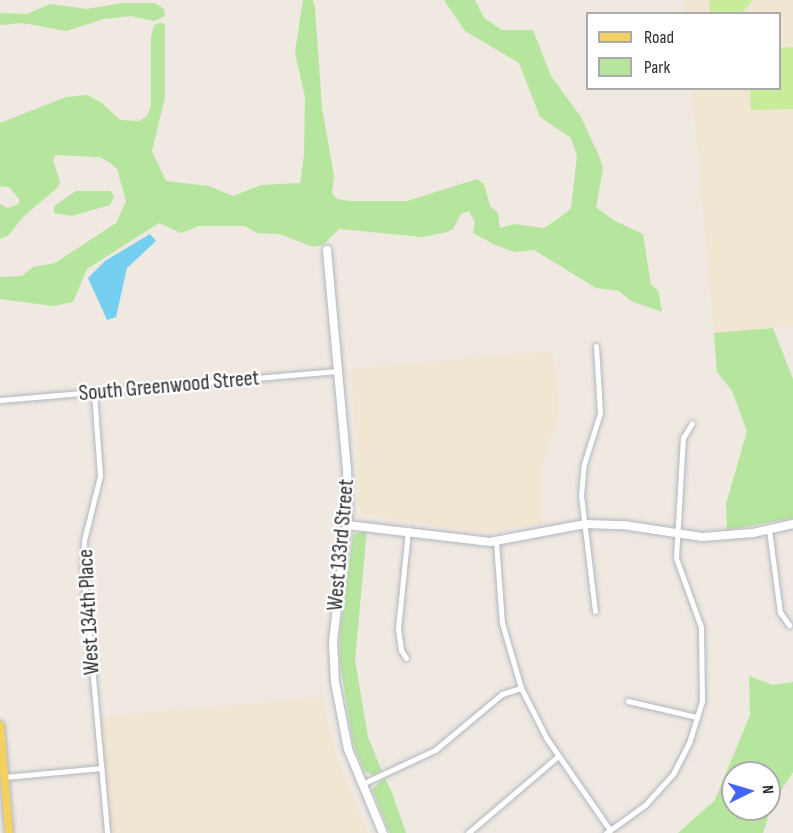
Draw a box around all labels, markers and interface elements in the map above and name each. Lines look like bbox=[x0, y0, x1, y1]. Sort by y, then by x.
legend bbox=[586, 12, 781, 90]
text: Road bbox=[644, 27, 674, 48]
text: Park bbox=[644, 57, 670, 78]
street label: South Greenwood Street bbox=[78, 365, 260, 407]
street label: West 133rd Street bbox=[322, 478, 360, 612]
street label: West 134th Place bbox=[73, 548, 105, 676]
north arrow bbox=[721, 761, 781, 821]
text: N bbox=[758, 784, 777, 795]

